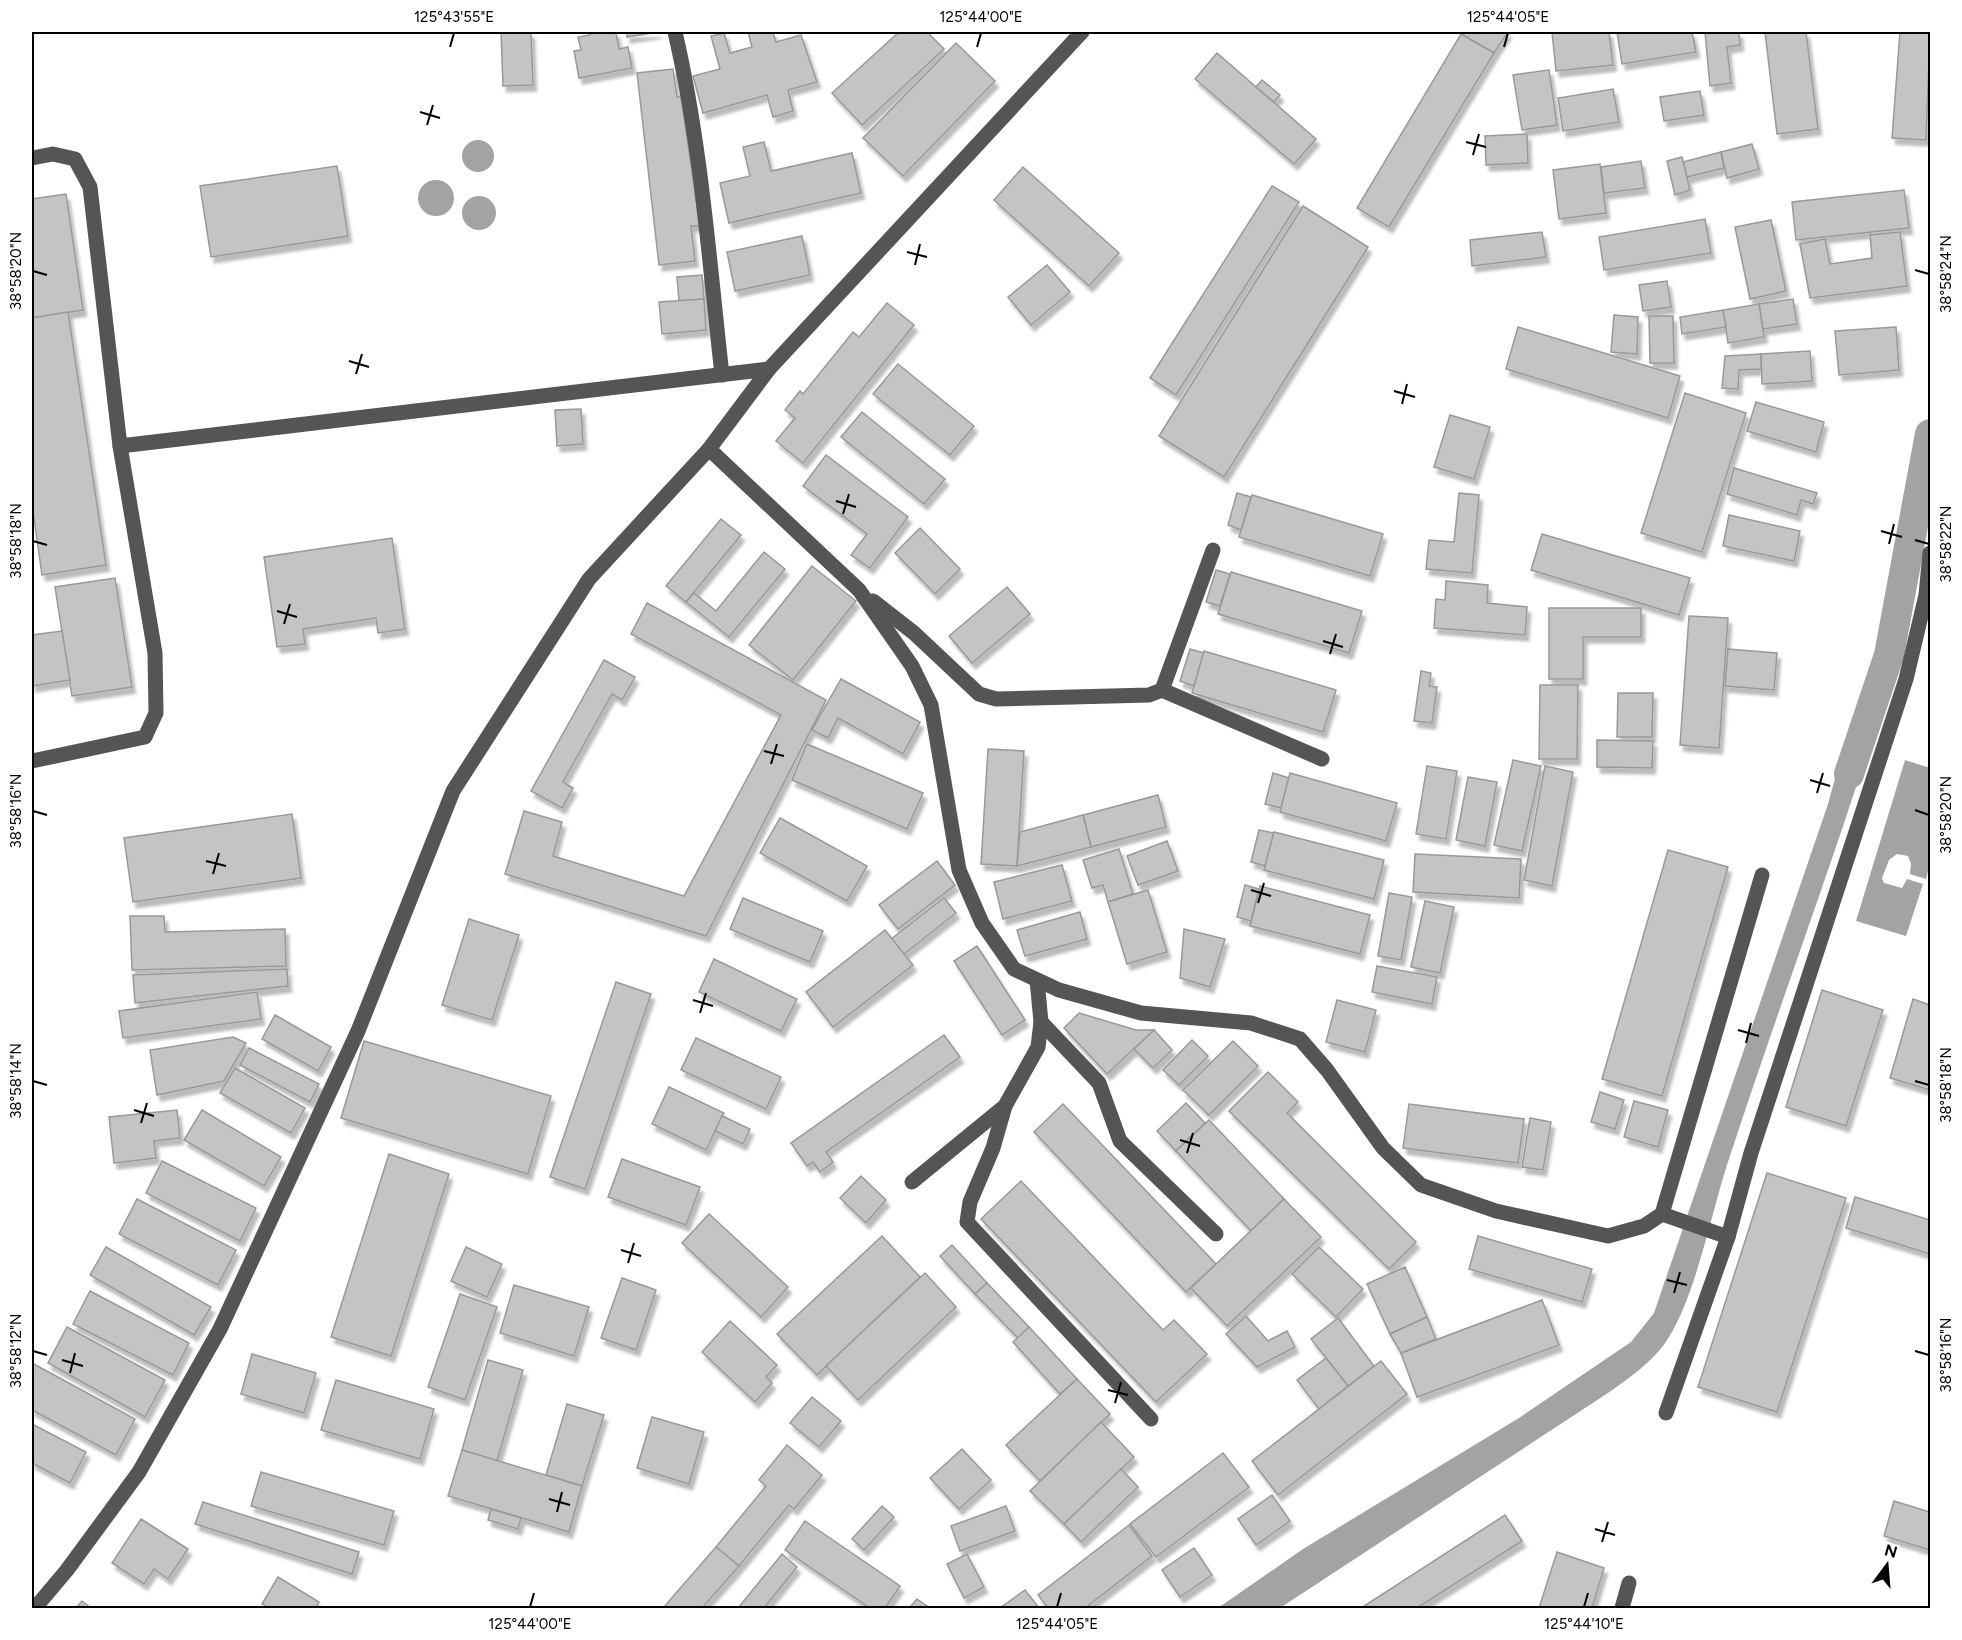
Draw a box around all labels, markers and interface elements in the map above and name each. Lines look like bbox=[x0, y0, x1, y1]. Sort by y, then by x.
text: 125°43'55"E bbox=[414, 8, 494, 26]
text: 125°44'00"E bbox=[939, 8, 1023, 26]
text: 125°44'05"E bbox=[1467, 8, 1549, 26]
text: 38°58'20"N bbox=[7, 232, 25, 310]
text: 38°58'24"N bbox=[1937, 235, 1955, 313]
text: 38°58'18"N bbox=[7, 503, 25, 579]
text: 38°58'22"N bbox=[1937, 506, 1955, 582]
text: 38°58'16"N bbox=[7, 774, 25, 848]
text: 38°58'20"N bbox=[1937, 776, 1955, 854]
text: 38°58'14"N bbox=[7, 1043, 25, 1119]
text: 38°58'18"N bbox=[1937, 1047, 1955, 1123]
text: 38°58'12"N bbox=[7, 1314, 25, 1388]
text: 38°58'16"N bbox=[1937, 1318, 1955, 1392]
north arrow bbox=[1857, 1535, 1917, 1595]
text: N bbox=[1882, 1540, 1900, 1562]
text: 125°44'00"E bbox=[488, 1615, 572, 1633]
text: 125°44'05"E bbox=[1016, 1615, 1098, 1633]
text: 125°44'10"E bbox=[1544, 1615, 1624, 1633]

